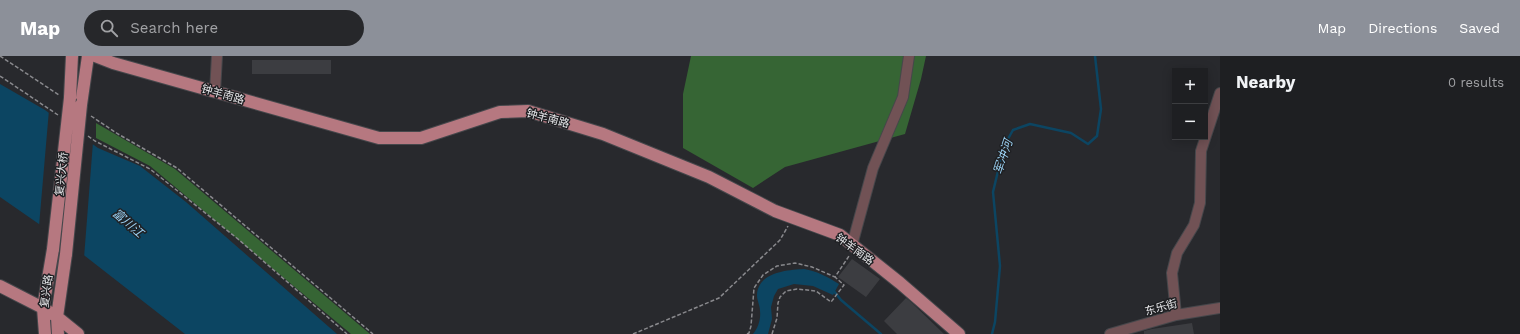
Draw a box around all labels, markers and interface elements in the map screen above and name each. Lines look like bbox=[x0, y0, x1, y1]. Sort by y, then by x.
search box bbox=[84, 10, 364, 46]
text: Map bbox=[20, 17, 60, 40]
icon: search bbox=[98, 17, 120, 39]
text: Search here bbox=[130, 19, 218, 37]
text: Map bbox=[1318, 20, 1346, 36]
text: Directions bbox=[1368, 20, 1437, 36]
text: Saved bbox=[1459, 20, 1500, 36]
map controls bbox=[1172, 68, 1208, 140]
button: + bbox=[1172, 68, 1208, 104]
text: Nearby bbox=[1236, 72, 1295, 92]
text: 0 results bbox=[1448, 75, 1504, 90]
street label: 钟羊南路 bbox=[200, 82, 246, 107]
button: − bbox=[1172, 104, 1208, 140]
street label: 钟羊南路 bbox=[525, 107, 571, 130]
water label: 军冲河 bbox=[991, 136, 1016, 176]
street label: 复兴大桥 bbox=[53, 151, 70, 197]
water label: 富川江 bbox=[110, 206, 148, 241]
street label: 钟羊南路 bbox=[833, 231, 876, 268]
street label: 复兴路 bbox=[38, 274, 55, 308]
street label: 东乐街 bbox=[1144, 297, 1179, 318]

